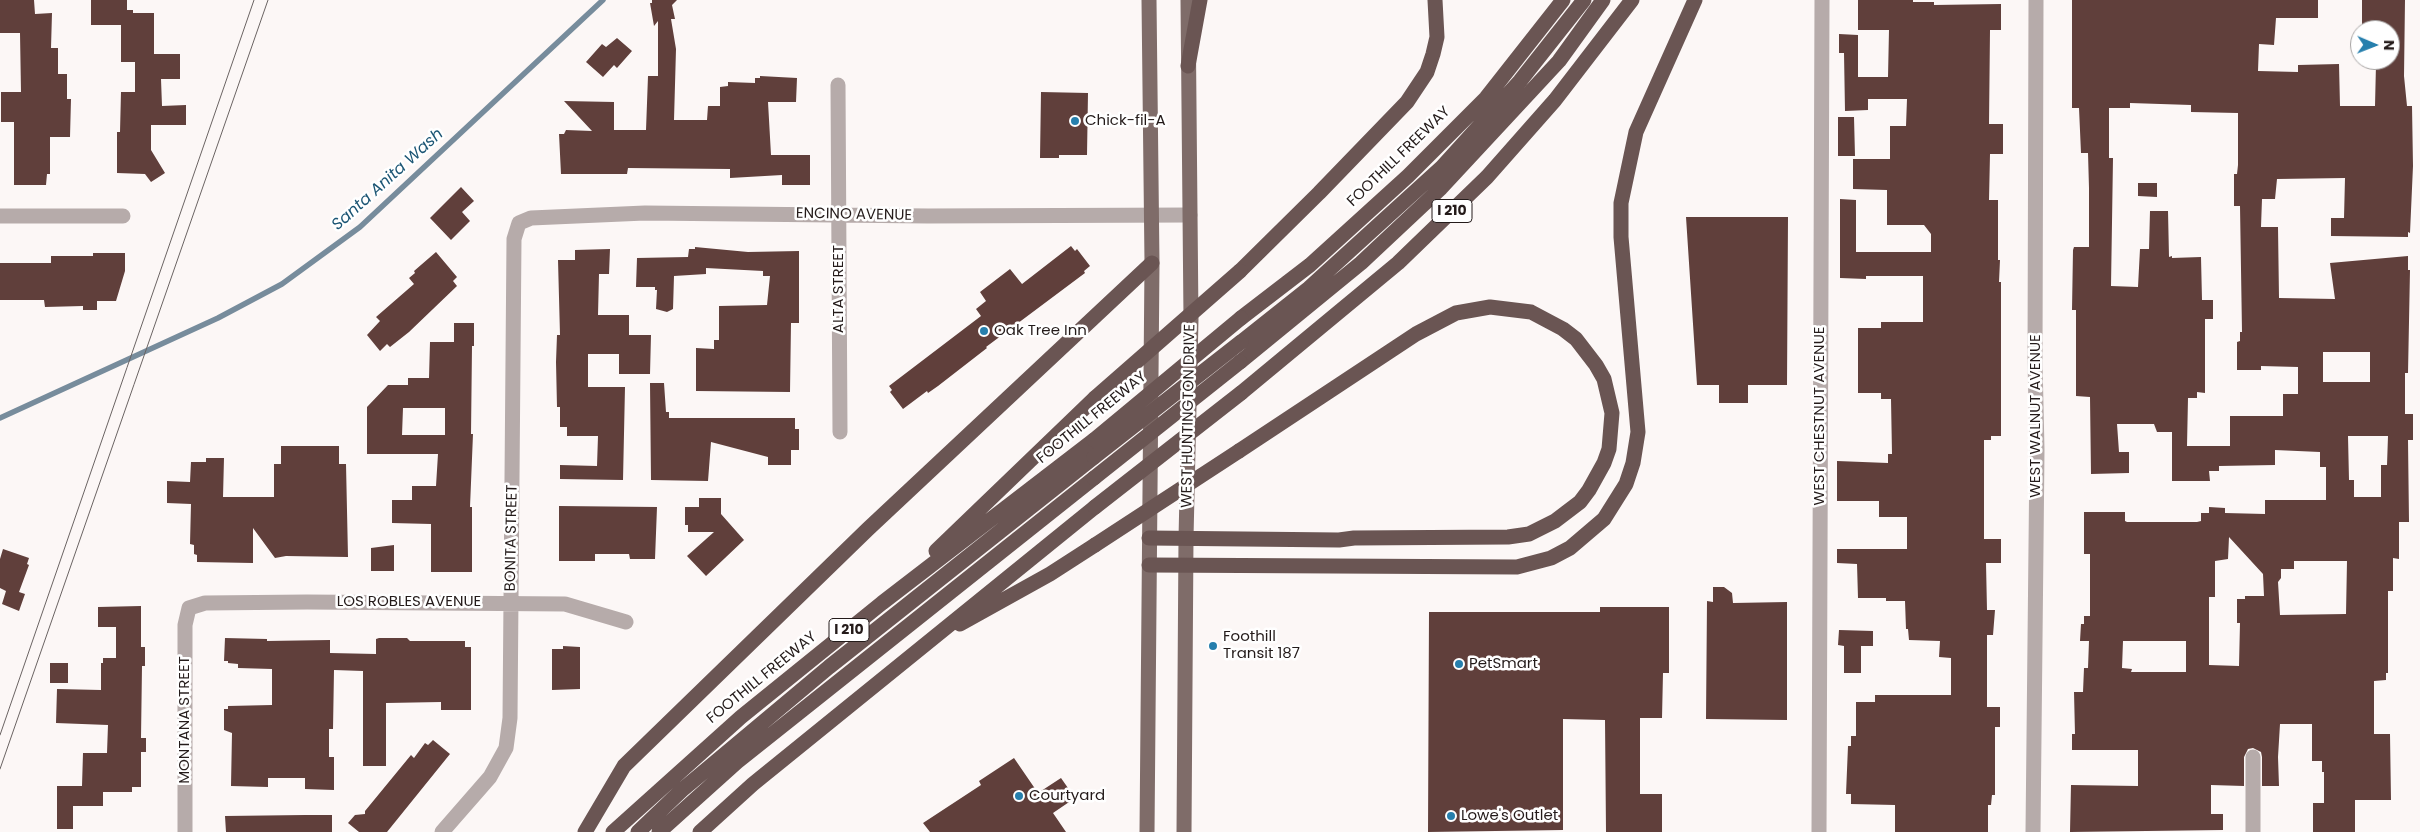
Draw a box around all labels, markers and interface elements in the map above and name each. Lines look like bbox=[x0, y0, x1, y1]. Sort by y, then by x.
north arrow bbox=[2350, 20, 2400, 70]
text: N bbox=[2379, 40, 2399, 51]
street label: FOOTHILL FREEWAY bbox=[1344, 103, 1454, 211]
place label: Chick-fil-A bbox=[1085, 112, 1166, 130]
marker: Chick-fil-A bbox=[1069, 115, 1081, 127]
water label: Santa Anita Wash bbox=[328, 125, 448, 235]
road number: I 210 bbox=[1432, 200, 1472, 222]
street label: ENCINO AVENUE bbox=[796, 205, 912, 225]
street label: ALTA STREET bbox=[830, 245, 848, 333]
place label: Oak Tree Inn bbox=[994, 322, 1087, 340]
street label: WEST HUNTINGTON DRIVE bbox=[1178, 324, 1200, 508]
marker: Oak Tree Inn bbox=[978, 325, 990, 337]
street label: WEST CHESTNUT AVENUE bbox=[1811, 327, 1829, 505]
street label: WEST WALNUT AVENUE bbox=[2027, 334, 2045, 498]
street label: FOOTHILL FREEWAY bbox=[1034, 368, 1150, 468]
street label: BONITA STREET bbox=[502, 484, 522, 592]
street label: LOS ROBLES AVENUE bbox=[337, 593, 481, 611]
road number: I 210 bbox=[829, 618, 869, 642]
street label: FOOTHILL FREEWAY bbox=[704, 628, 820, 728]
place label: Foothill Transit 187 bbox=[1223, 628, 1300, 663]
marker: Foothill Transit 187 bbox=[1207, 640, 1219, 652]
place label: PetSmart bbox=[1469, 655, 1538, 673]
street label: MONTANA STREET bbox=[176, 656, 194, 784]
marker: PetSmart bbox=[1453, 658, 1465, 670]
place label: Courtyard bbox=[1029, 787, 1105, 805]
marker: Courtyard bbox=[1013, 790, 1025, 802]
place label: Lowe's Outlet bbox=[1461, 807, 1558, 825]
marker: Lowe's Outlet bbox=[1445, 810, 1457, 822]

